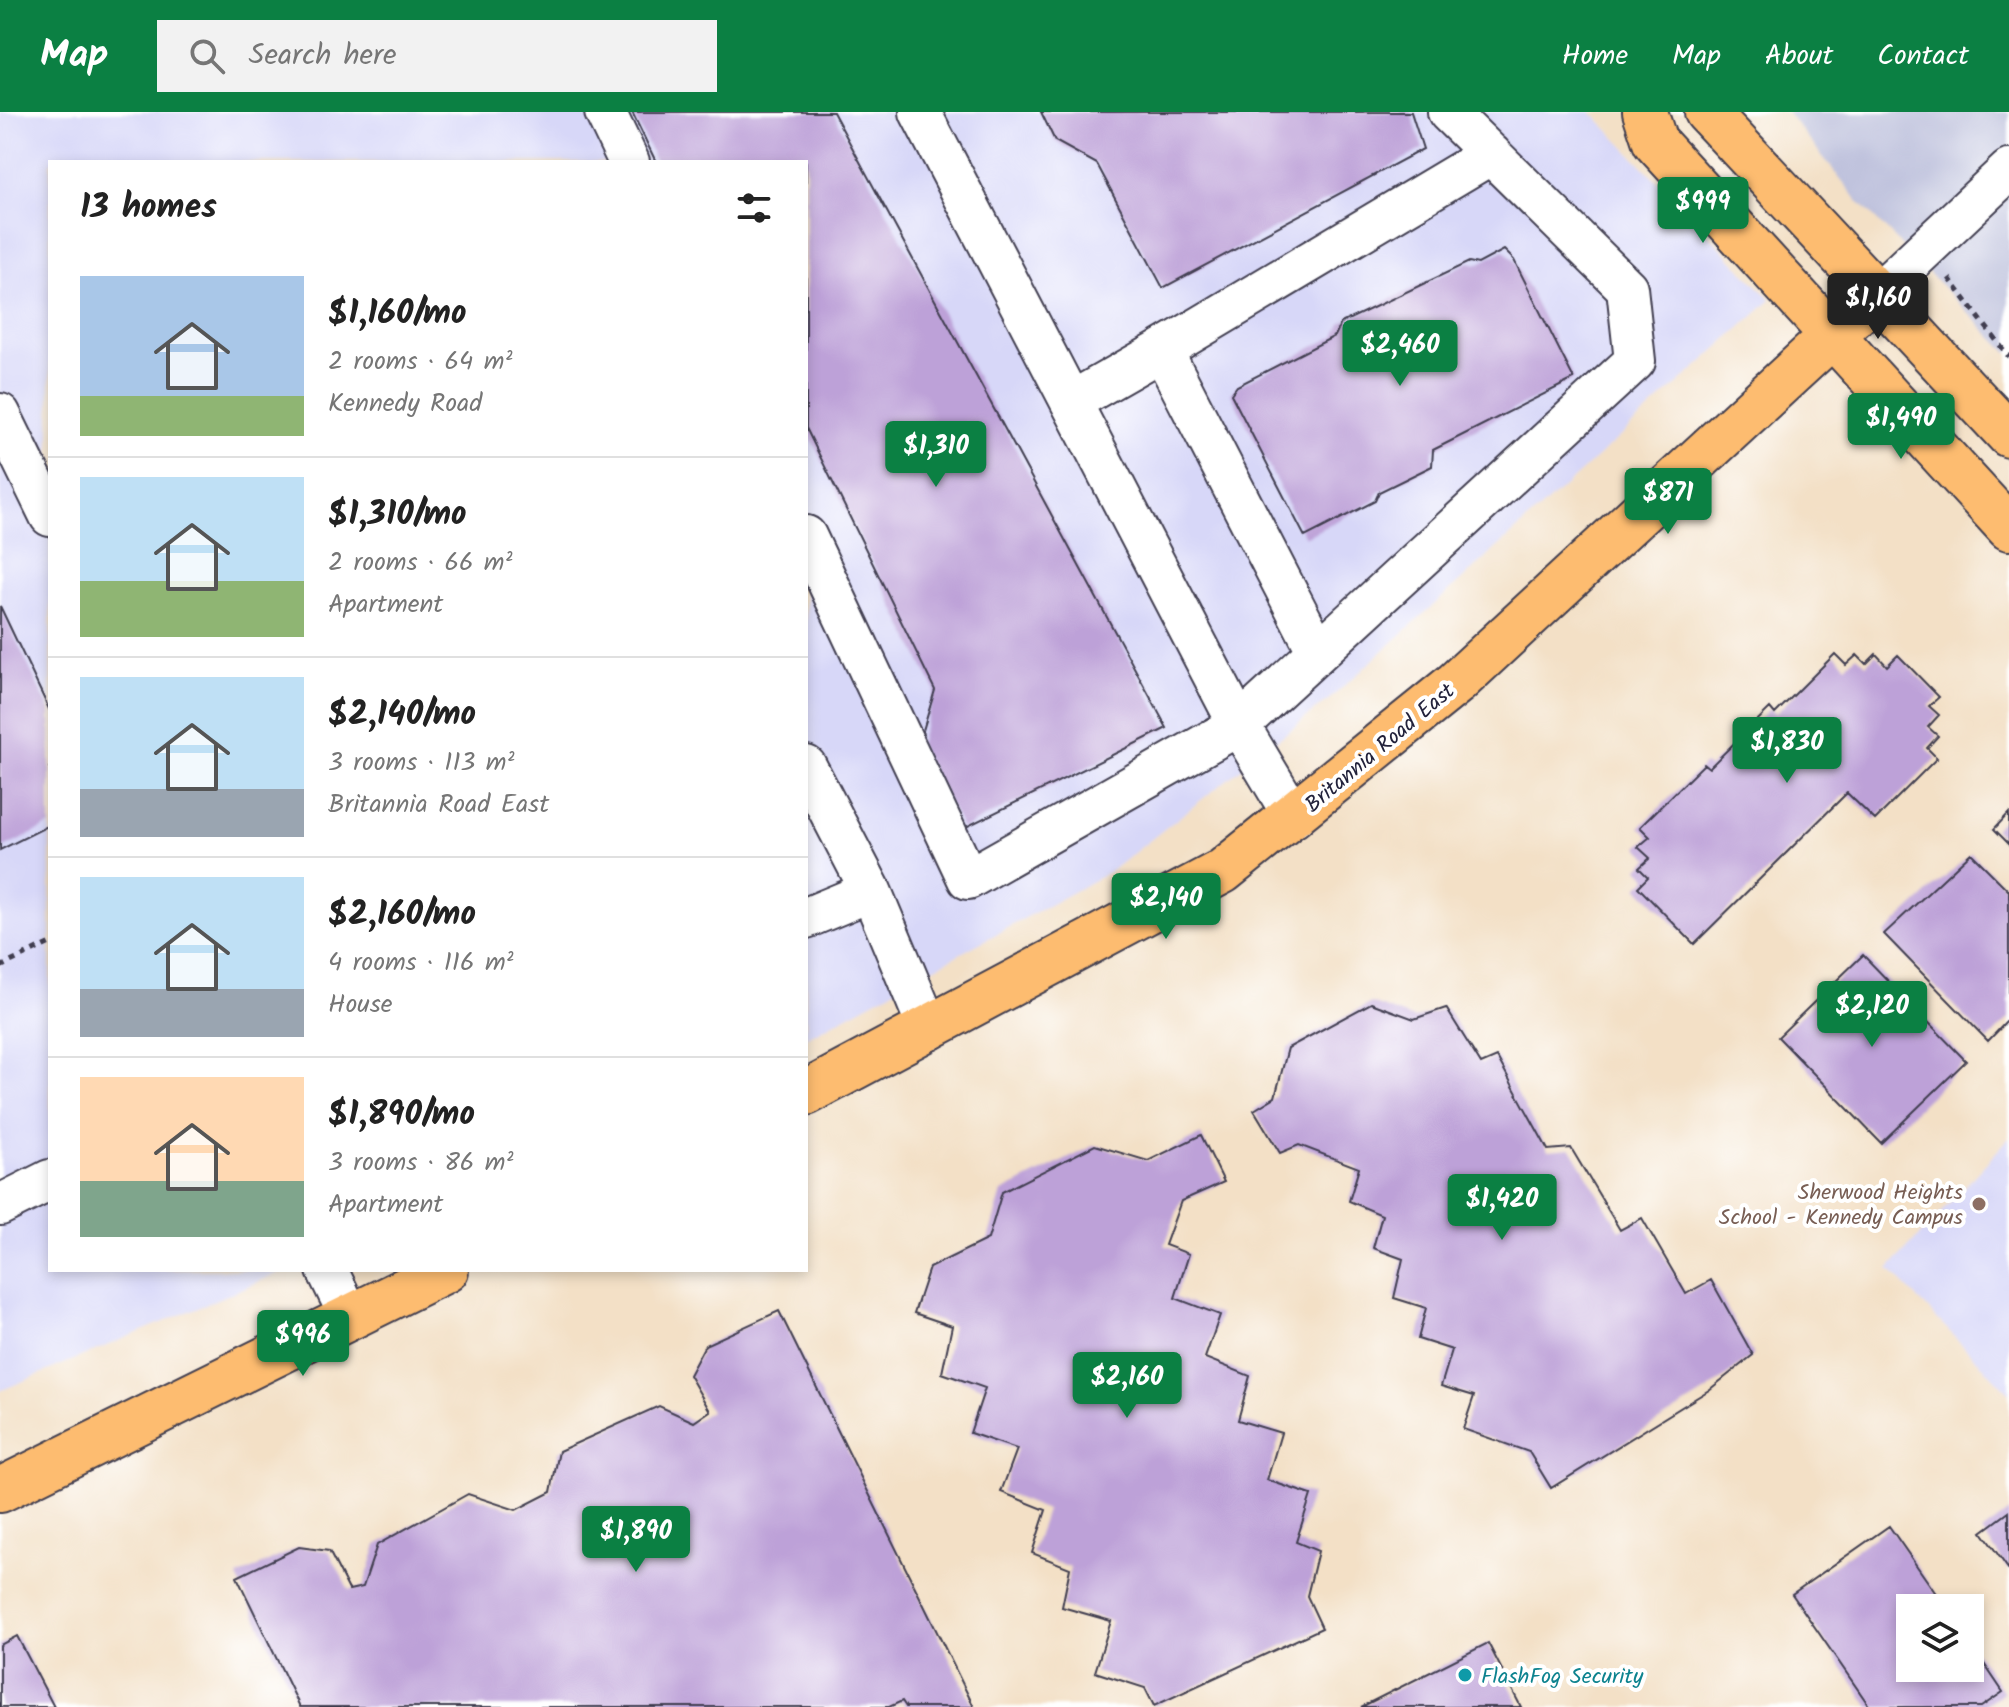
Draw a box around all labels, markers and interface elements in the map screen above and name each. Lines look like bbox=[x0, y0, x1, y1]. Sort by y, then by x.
search box bbox=[157, 20, 717, 92]
text: Map bbox=[40, 26, 109, 86]
text: Search here bbox=[249, 32, 396, 80]
icon: search bbox=[185, 34, 229, 78]
text: Home bbox=[1562, 34, 1628, 79]
text: Map bbox=[1672, 34, 1721, 79]
text: About bbox=[1765, 34, 1833, 79]
text: Contact bbox=[1877, 34, 1969, 79]
pin: $999 bbox=[1656, 177, 1750, 245]
text: 13 homes bbox=[80, 181, 217, 235]
text: $999 bbox=[1676, 182, 1730, 224]
icon: filters bbox=[732, 186, 776, 230]
pin: $1,160 bbox=[1813, 273, 1943, 341]
text: $1,160 bbox=[1845, 278, 1911, 320]
text: $1,160/mo bbox=[328, 287, 466, 341]
icon: home bbox=[144, 308, 240, 404]
pin: $2,460 bbox=[1335, 320, 1465, 388]
text: $2,460 bbox=[1361, 325, 1439, 367]
text: 2 rooms · 64 m² bbox=[328, 341, 512, 383]
text: Kennedy Road bbox=[328, 383, 482, 425]
pin: $1,490 bbox=[1836, 393, 1966, 461]
text: $1,490 bbox=[1866, 398, 1936, 440]
pin: $1,310 bbox=[871, 421, 1001, 489]
text: $1,310 bbox=[903, 426, 969, 468]
pin: $871 bbox=[1621, 468, 1715, 536]
text: $871 bbox=[1643, 473, 1693, 515]
text: $1,310/mo bbox=[328, 488, 467, 542]
icon: home bbox=[144, 509, 240, 605]
text: 2 rooms · 66 m² bbox=[328, 542, 513, 584]
text: Apartment bbox=[328, 584, 443, 626]
street label: Britannia Road East bbox=[1298, 675, 1464, 822]
text: $2,140/mo bbox=[328, 688, 476, 742]
icon: home bbox=[144, 709, 240, 805]
pin: $1,830 bbox=[1722, 717, 1852, 785]
text: $1,830 bbox=[1751, 722, 1823, 764]
text: 3 rooms · 113 m² bbox=[328, 742, 515, 784]
text: Britannia Road East bbox=[328, 784, 549, 826]
pin: $2,140 bbox=[1101, 873, 1231, 941]
text: $2,140 bbox=[1130, 878, 1202, 920]
text: $2,160/mo bbox=[328, 888, 476, 942]
icon: home bbox=[144, 909, 240, 1005]
text: 4 rooms · 116 m² bbox=[328, 942, 514, 984]
pin: $2,120 bbox=[1807, 981, 1937, 1049]
text: House bbox=[328, 984, 392, 1026]
text: $2,120 bbox=[1835, 986, 1909, 1028]
text: $1,890/mo bbox=[328, 1088, 475, 1142]
icon: home bbox=[144, 1109, 240, 1205]
text: 3 rooms · 86 m² bbox=[328, 1142, 513, 1184]
pin: $1,420 bbox=[1437, 1174, 1567, 1242]
place label: Sherwood Heights School - Kennedy Campus bbox=[1719, 1176, 1964, 1236]
text: $1,420 bbox=[1466, 1179, 1538, 1221]
text: Apartment bbox=[328, 1184, 443, 1226]
marker: Sherwood Heights School - Kennedy Campus bbox=[1970, 1195, 1988, 1213]
pin: $996 bbox=[256, 1310, 350, 1378]
text: $996 bbox=[275, 1315, 331, 1357]
pin: $2,160 bbox=[1062, 1352, 1192, 1420]
text: $2,160 bbox=[1091, 1357, 1163, 1399]
pin: $1,890 bbox=[571, 1506, 701, 1574]
text: $1,890 bbox=[600, 1511, 672, 1553]
map controls bbox=[1896, 1594, 1984, 1682]
button: layers bbox=[1896, 1594, 1984, 1682]
place label: FlashFog Security bbox=[1481, 1660, 1644, 1695]
marker: FlashFog Security bbox=[1456, 1666, 1474, 1684]

